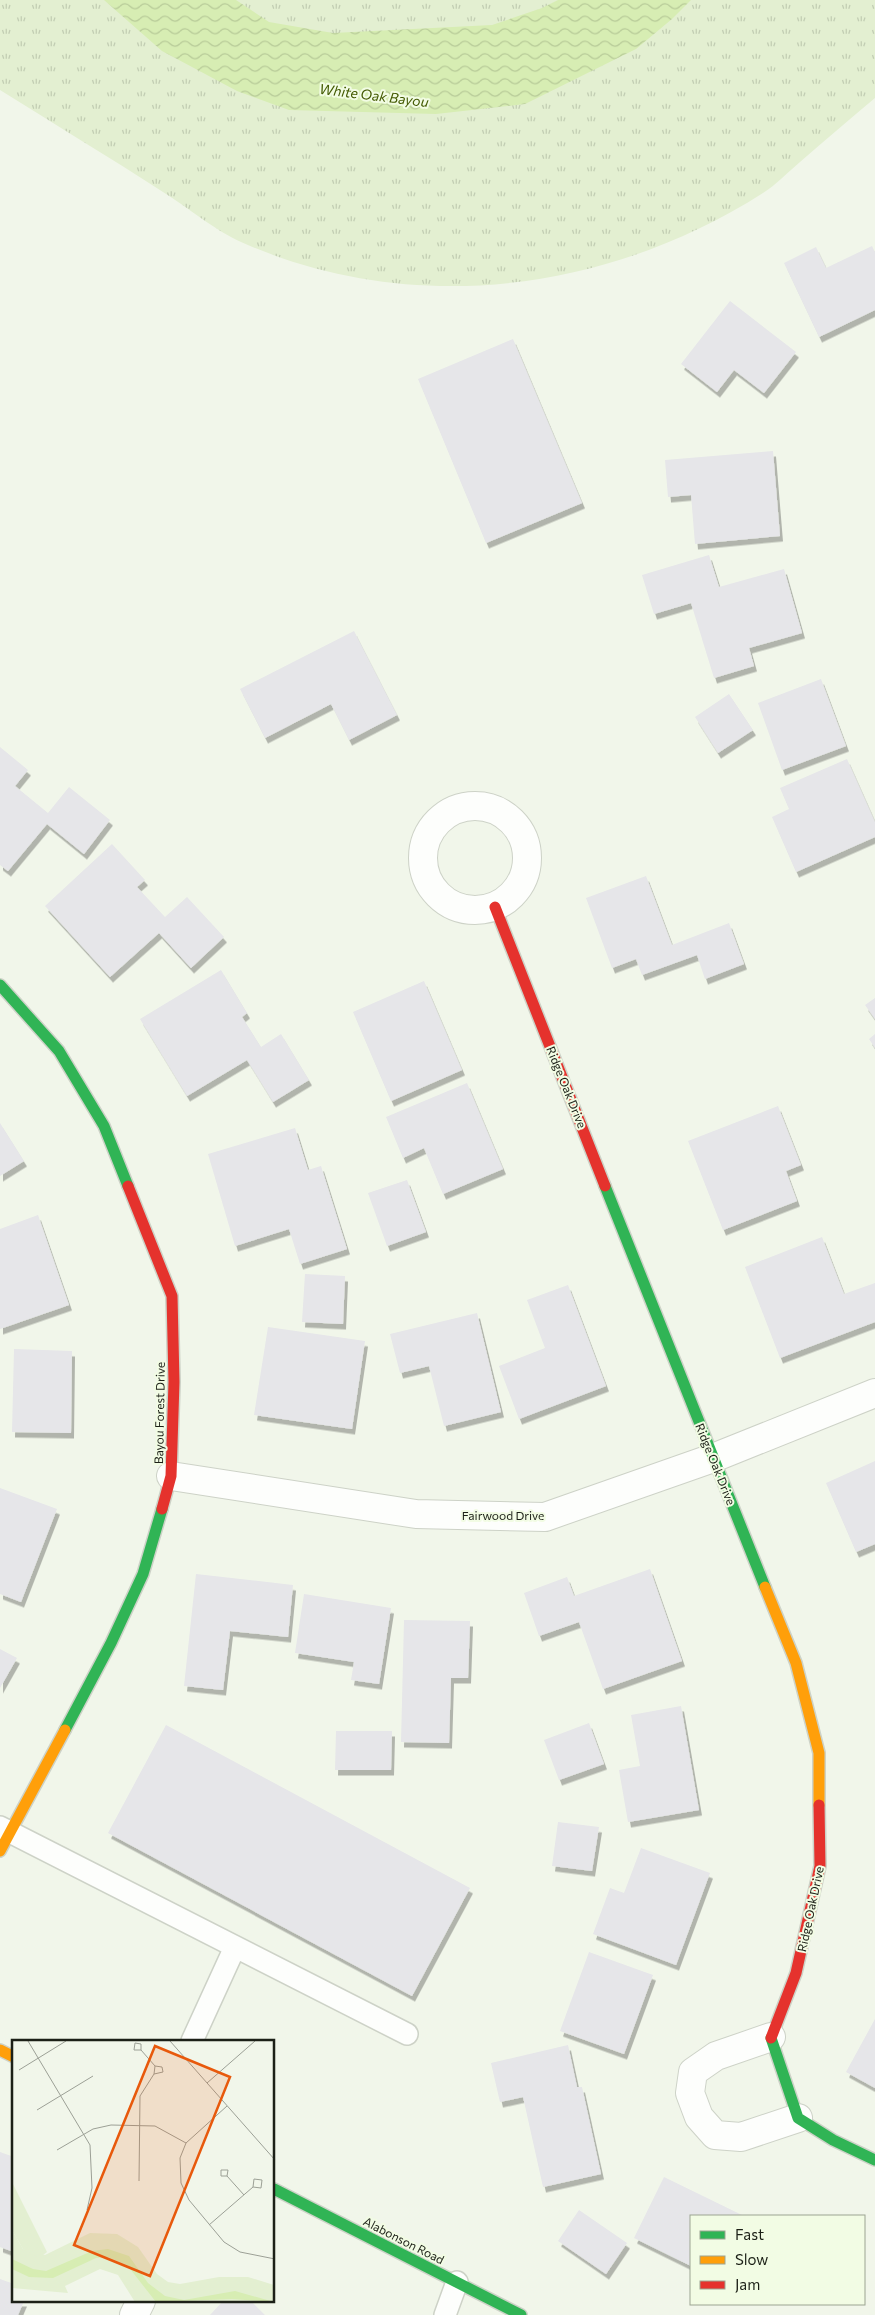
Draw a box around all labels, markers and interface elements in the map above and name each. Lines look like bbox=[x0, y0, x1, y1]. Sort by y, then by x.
water label: White Oak Bayou bbox=[318, 80, 430, 110]
street label: Ridge Oak Drive bbox=[544, 1044, 590, 1130]
street label: Bayou Forest Drive bbox=[151, 1362, 167, 1464]
street label: Ridge Oak Drive bbox=[693, 1421, 739, 1507]
street label: Fairwood Drive bbox=[462, 1508, 544, 1522]
street label: Ridge Oak Drive bbox=[794, 1865, 826, 1953]
inset map bbox=[12, 2040, 275, 2302]
street label: Alabonson Road bbox=[361, 2214, 447, 2266]
legend bbox=[690, 2215, 865, 2305]
text: Fast bbox=[735, 2225, 764, 2243]
text: Slow bbox=[735, 2250, 768, 2268]
text: Jam bbox=[735, 2275, 760, 2293]

